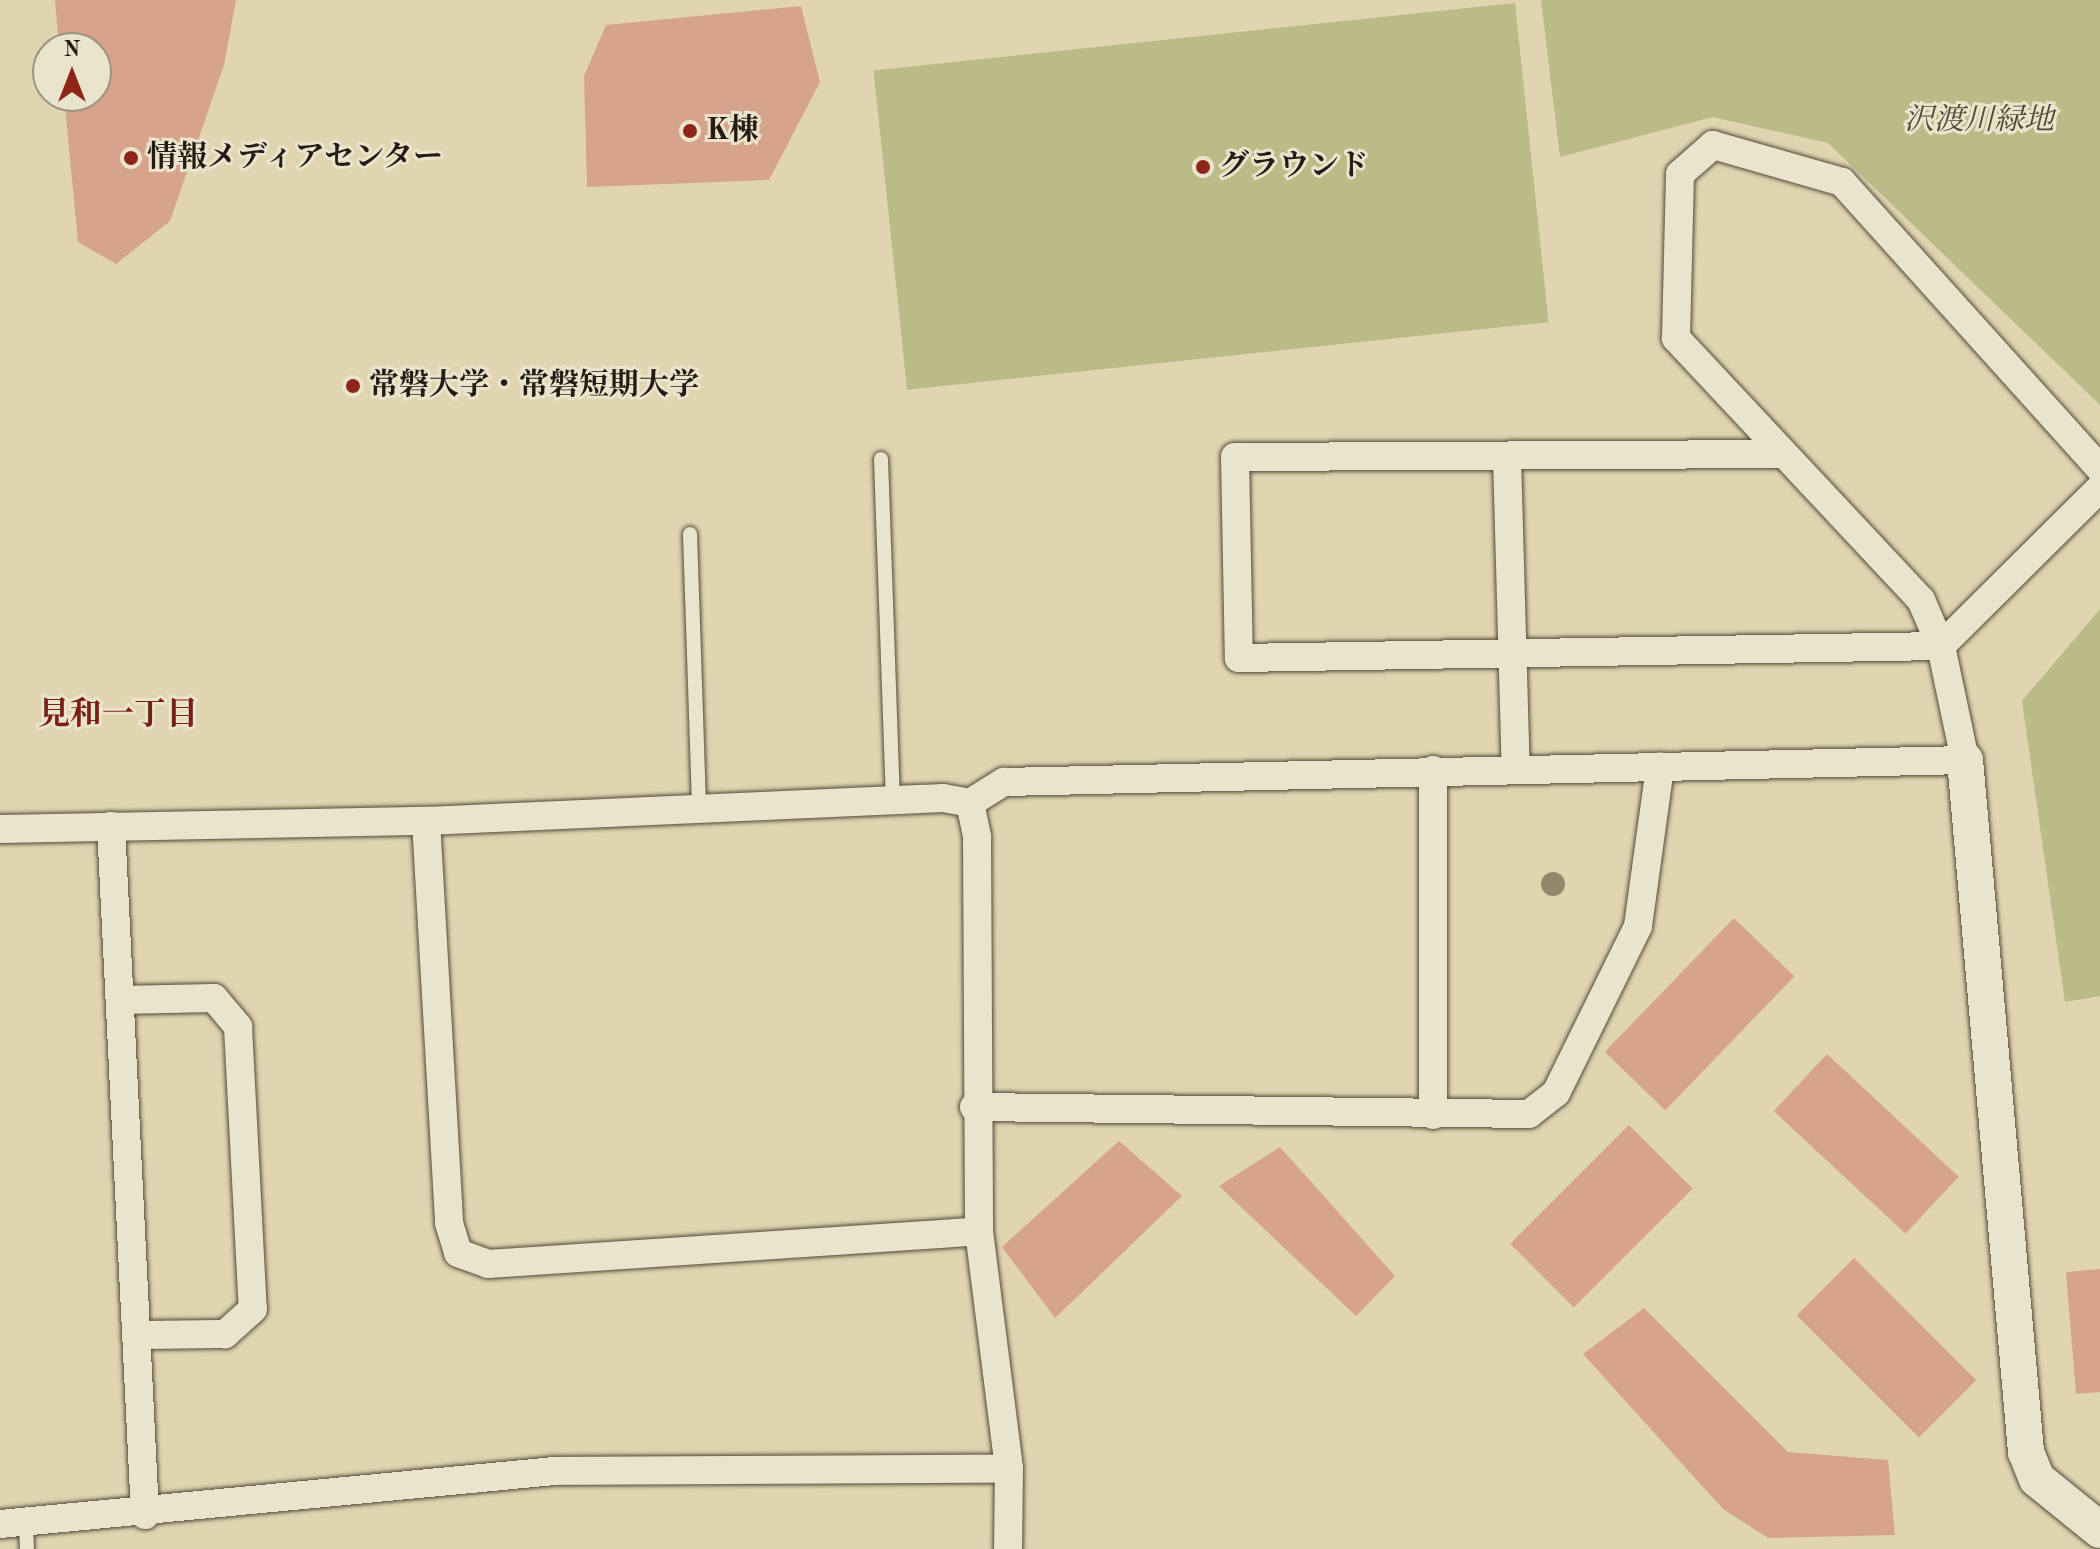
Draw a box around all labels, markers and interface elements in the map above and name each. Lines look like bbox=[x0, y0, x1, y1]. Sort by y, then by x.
north arrow bbox=[32, 32, 112, 112]
text: N bbox=[64, 39, 80, 61]
park label: 沢渡川緑地 bbox=[1904, 103, 2054, 139]
place label: K棟 bbox=[706, 113, 759, 149]
marker: K棟 bbox=[681, 122, 699, 140]
place label: 情報メディアセンター bbox=[147, 140, 447, 176]
marker: 情報メディアセンター bbox=[122, 149, 140, 167]
place label: グラウンド bbox=[1219, 149, 1369, 185]
marker: グラウンド bbox=[1194, 158, 1212, 176]
place label: 常磐大学・常磐短期大学 bbox=[369, 368, 699, 404]
marker: 常磐大学・常磐短期大学 bbox=[344, 377, 362, 395]
district label: 見和一丁目 bbox=[38, 697, 198, 735]

